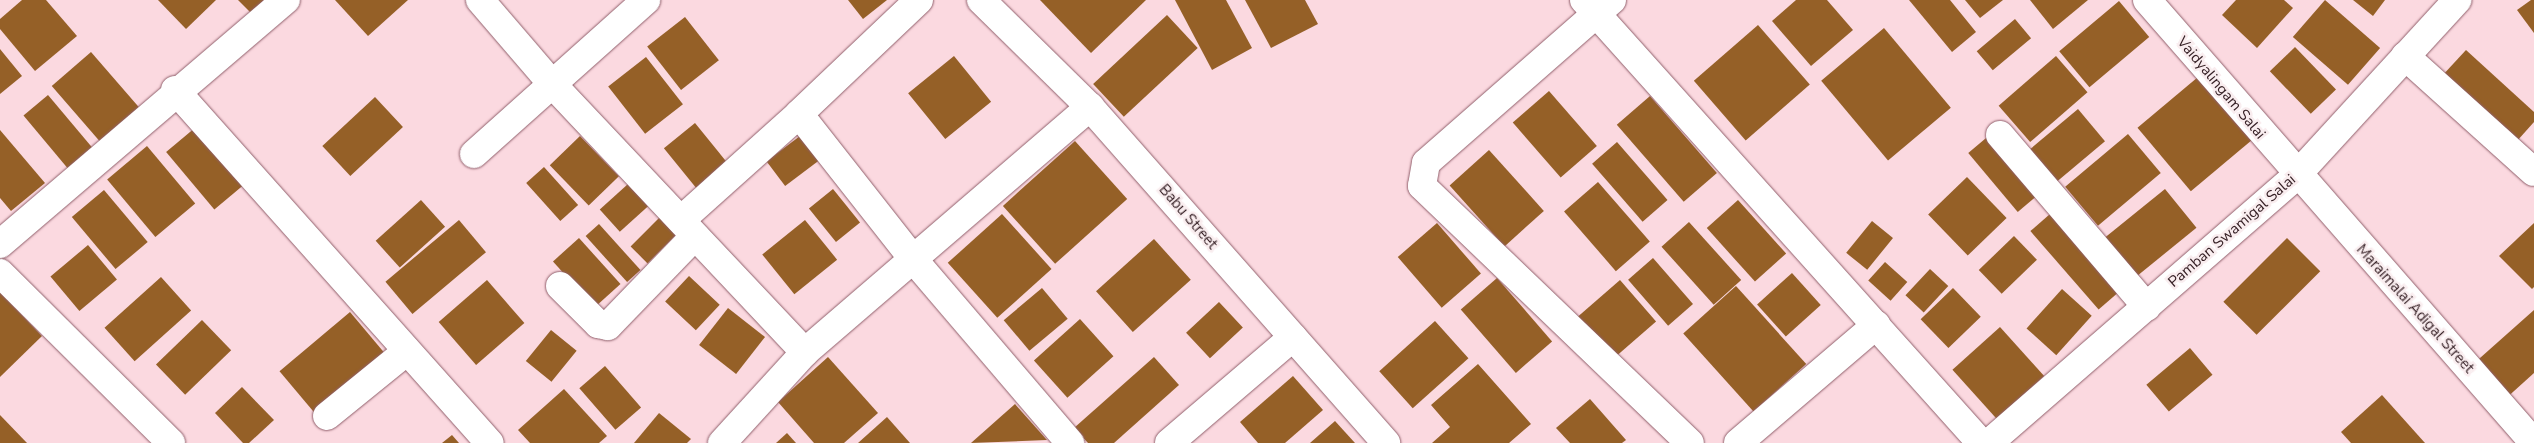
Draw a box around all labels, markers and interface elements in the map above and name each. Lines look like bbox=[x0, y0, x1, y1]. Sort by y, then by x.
street label: Vaidyalingam Salai bbox=[2173, 33, 2269, 143]
street label: Pamban Swamigal Salai bbox=[2165, 171, 2299, 291]
street label: Babu Street bbox=[1155, 181, 1221, 253]
street label: Maraimalai Adigal Street bbox=[2352, 241, 2478, 377]

